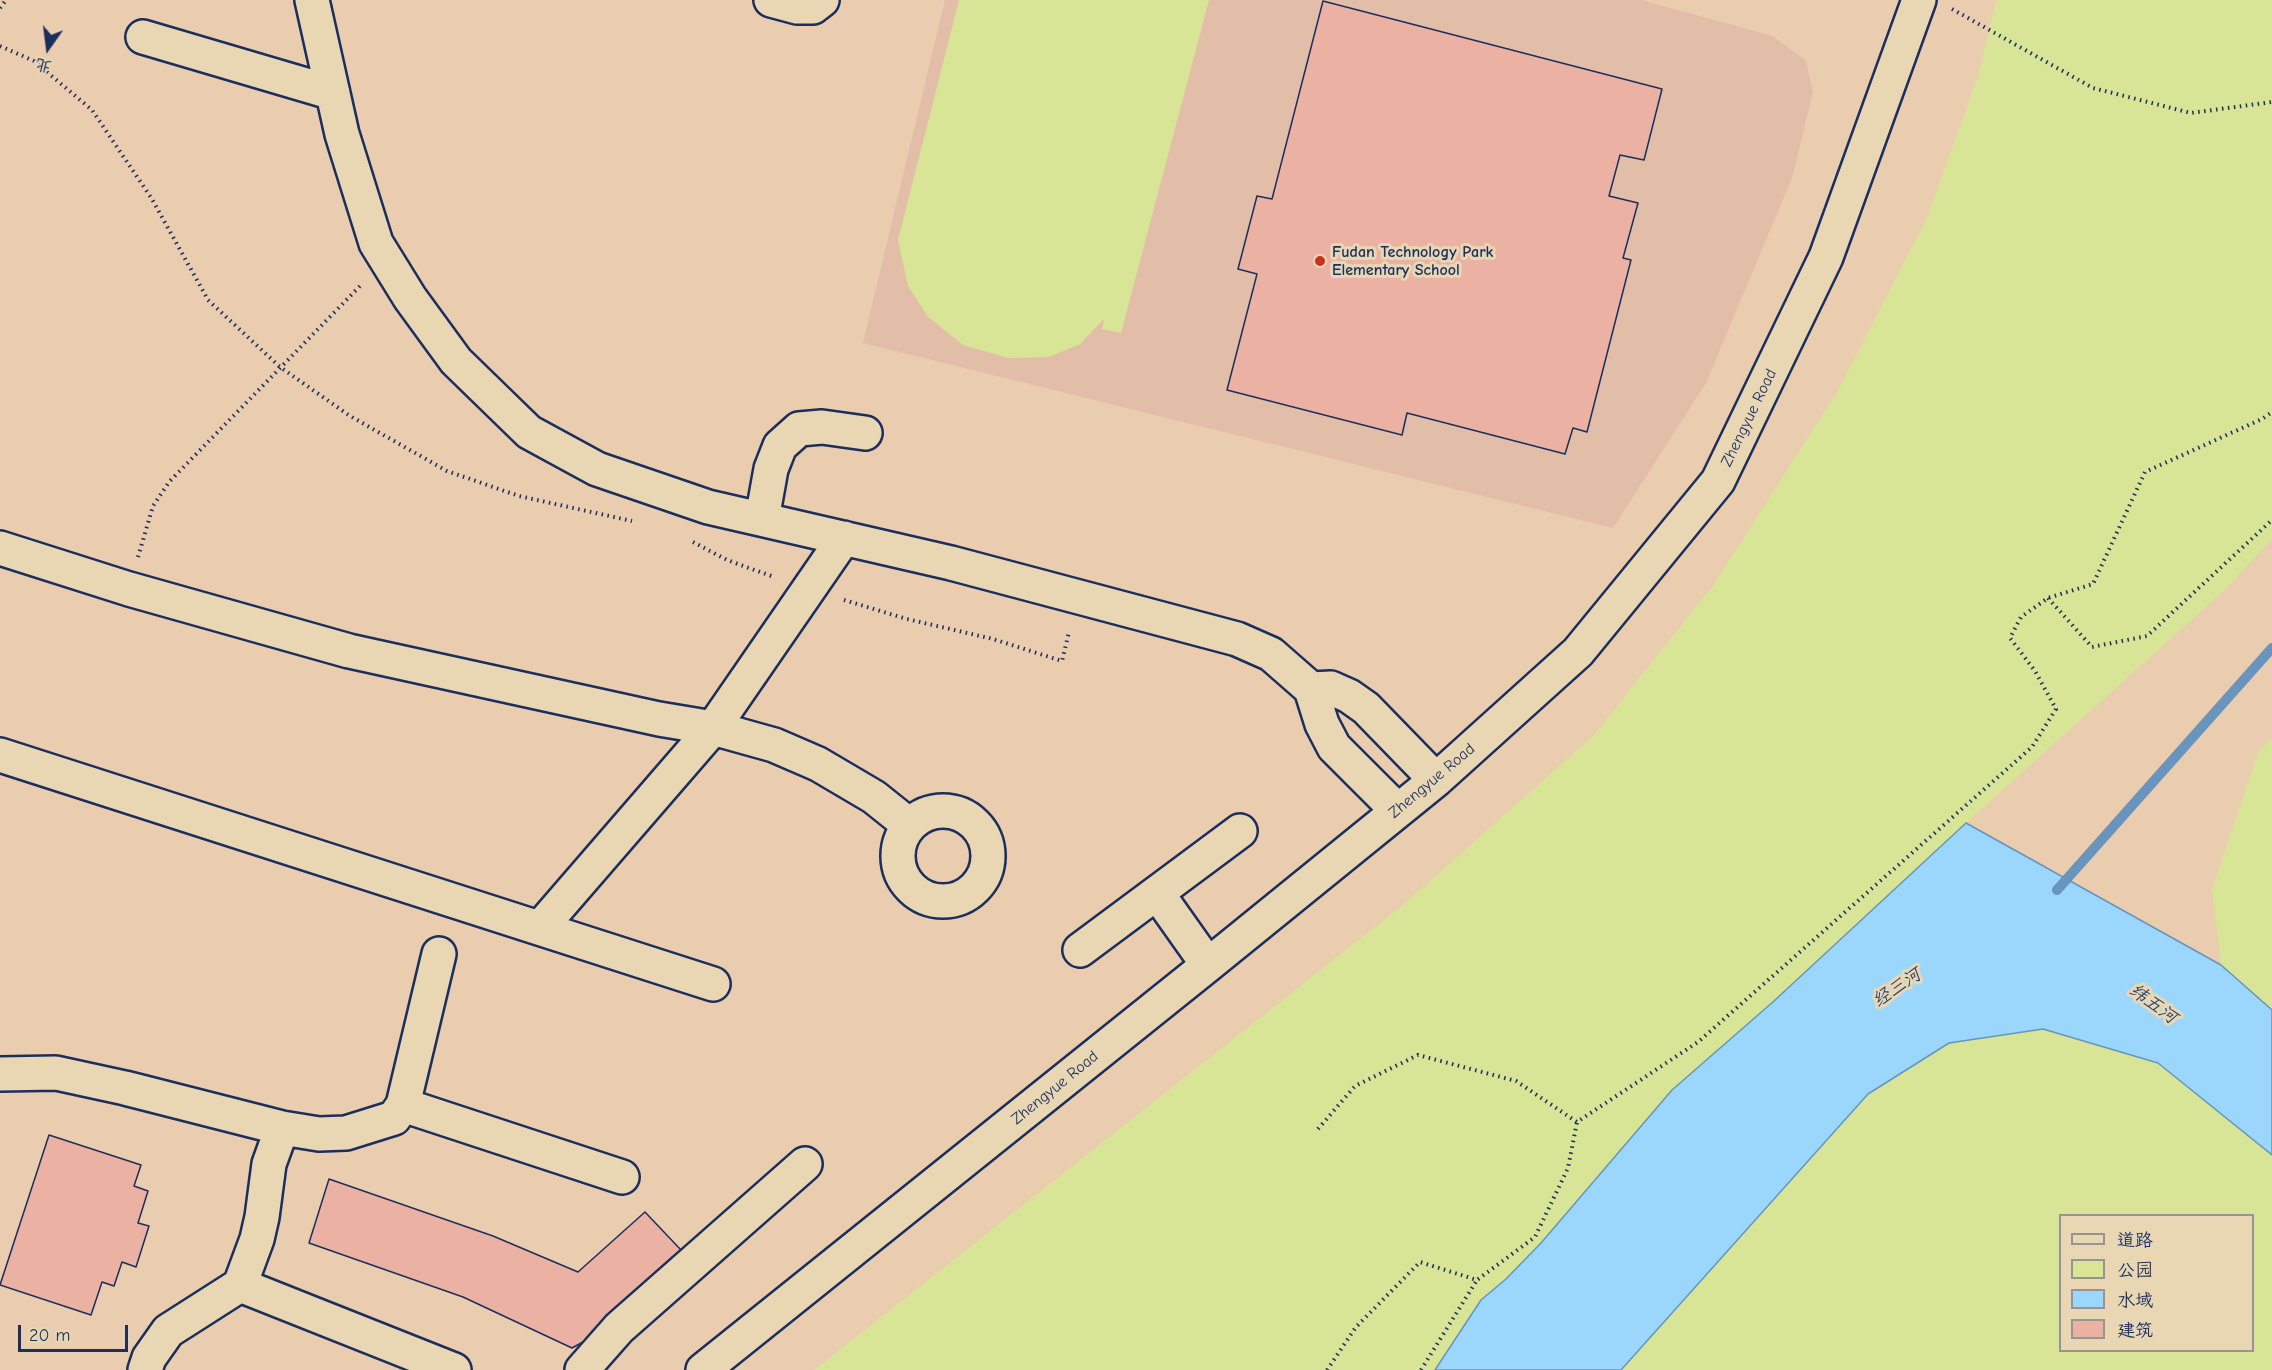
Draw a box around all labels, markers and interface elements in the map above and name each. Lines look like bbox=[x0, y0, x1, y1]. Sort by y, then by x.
north arrow bbox=[18, 18, 78, 78]
text: 北 bbox=[34, 55, 54, 76]
place label: Fudan Technology Park Elementary School bbox=[1332, 242, 1493, 280]
marker: Fudan Technology Park Elementary School bbox=[1313, 254, 1327, 268]
street label: Zhengyue Road bbox=[1717, 366, 1781, 470]
street label: Zhengyue Road bbox=[1385, 739, 1479, 823]
water label: 经三河 bbox=[1869, 964, 1925, 1012]
water label: 纬五河 bbox=[2125, 979, 2181, 1029]
street label: Zhengyue Road bbox=[1008, 1047, 1102, 1129]
legend bbox=[2059, 1214, 2254, 1352]
text: 道路 bbox=[2117, 1230, 2153, 1251]
text: 公园 bbox=[2117, 1260, 2153, 1281]
text: 水域 bbox=[2117, 1290, 2153, 1311]
scale bar bbox=[21, 1313, 130, 1351]
text: 建筑 bbox=[2117, 1320, 2153, 1341]
text: 20 m bbox=[29, 1325, 70, 1346]

